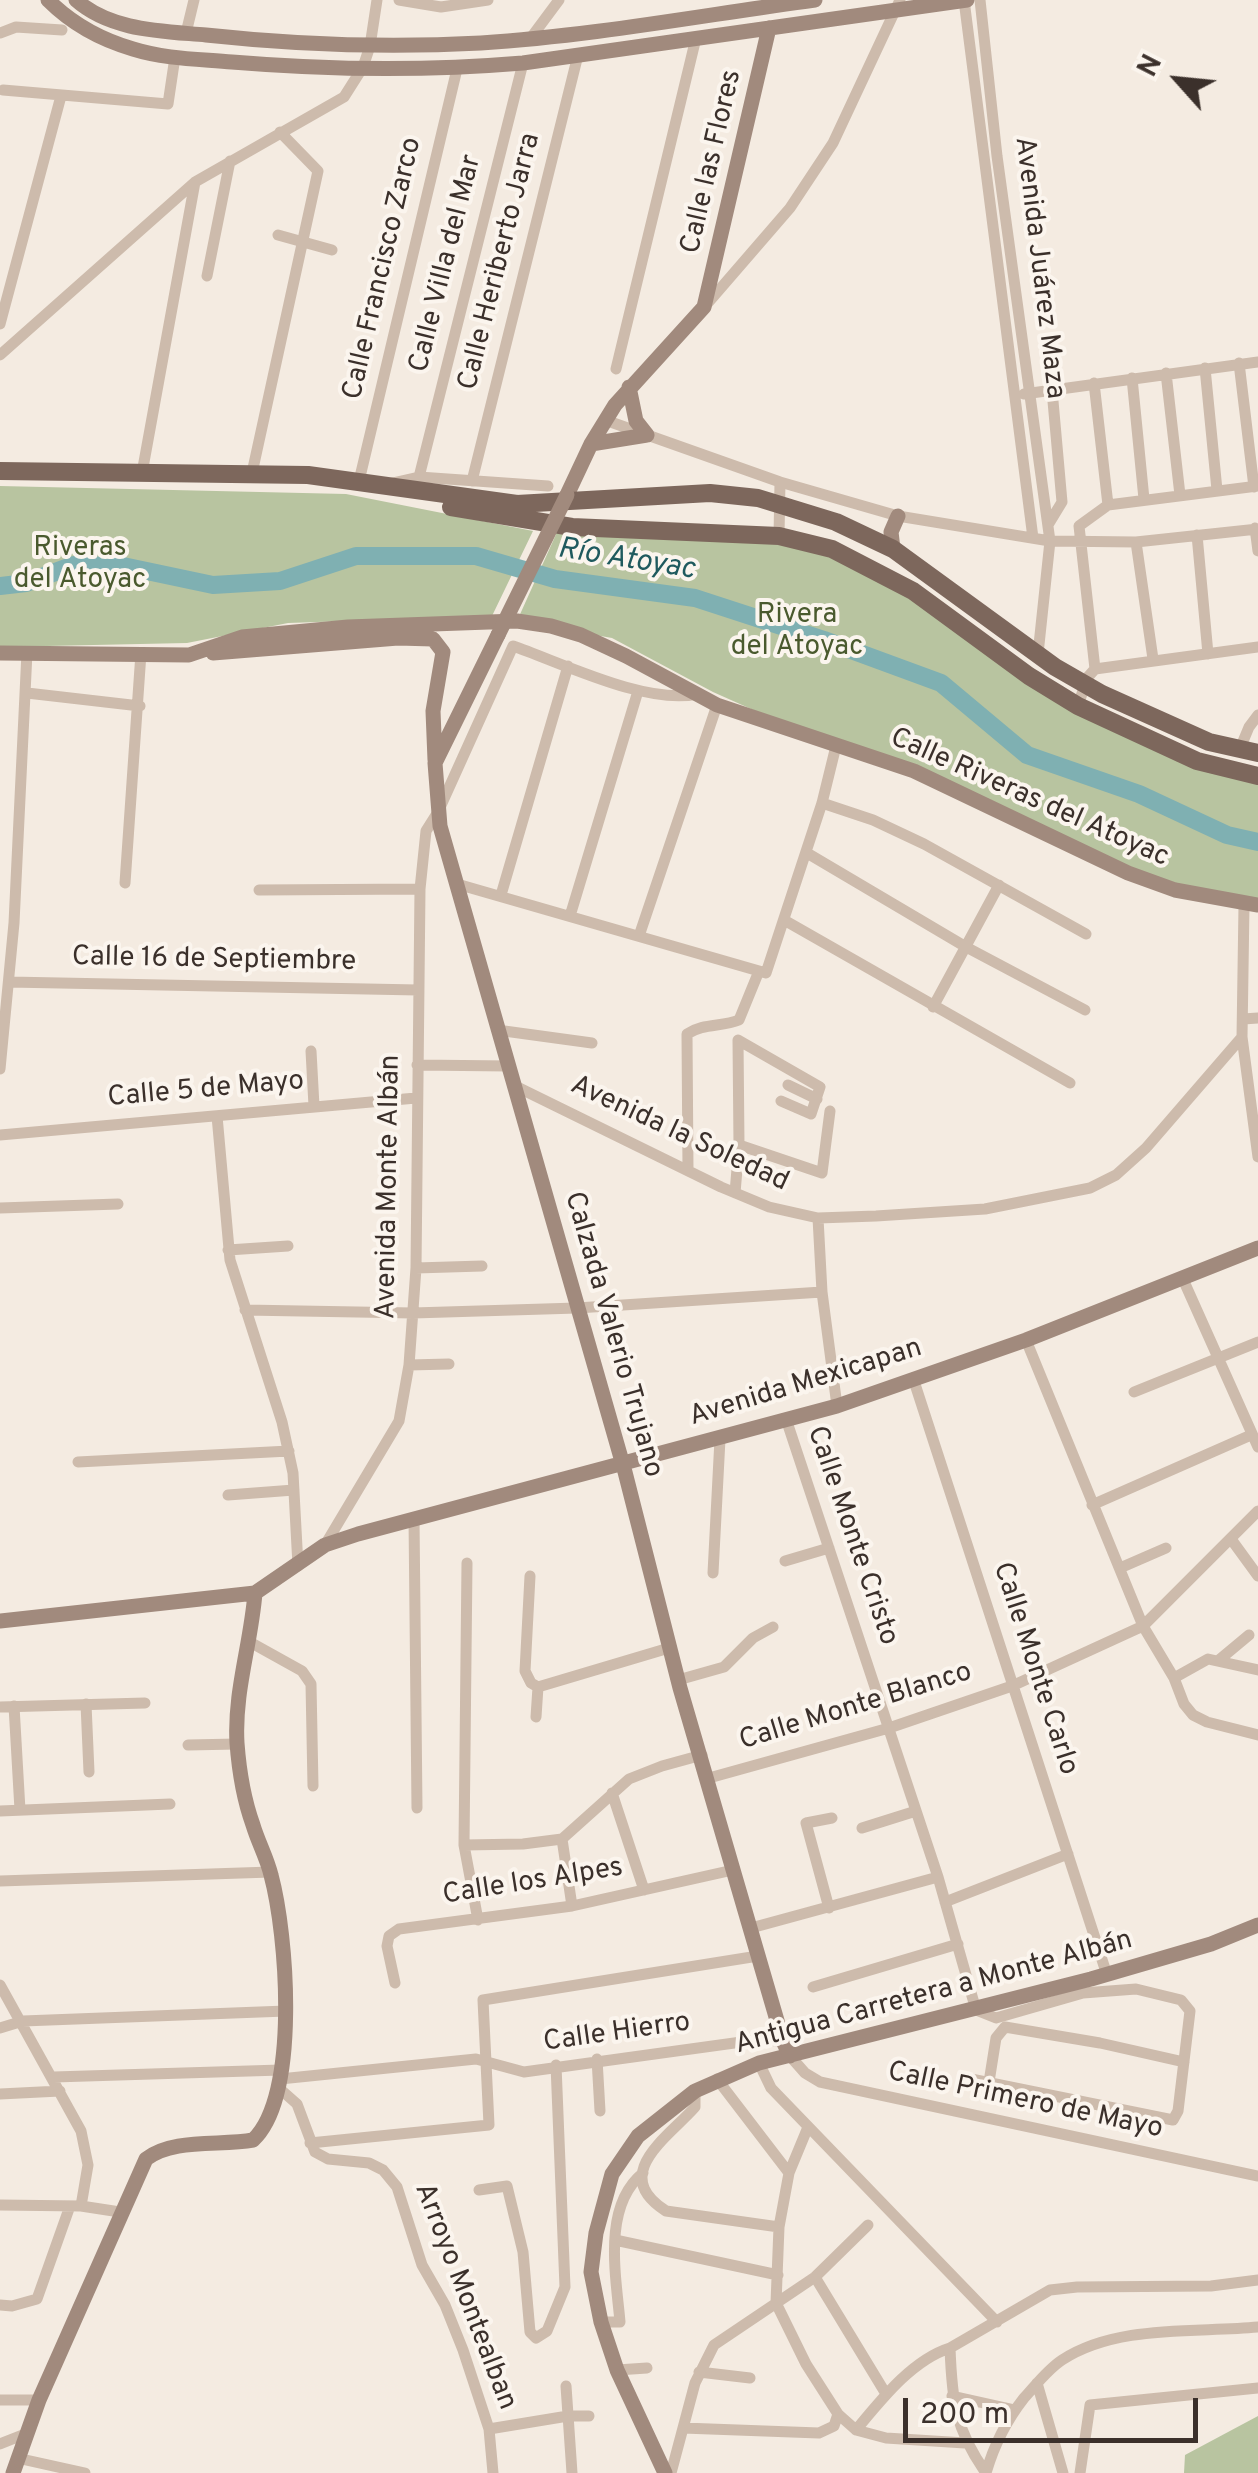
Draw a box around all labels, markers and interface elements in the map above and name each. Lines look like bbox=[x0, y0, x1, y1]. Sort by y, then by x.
north arrow bbox=[1128, 30, 1228, 130]
text: N bbox=[1131, 49, 1172, 84]
street label: Calle las Flores bbox=[676, 67, 750, 257]
street label: Calle Heriberto Jarra bbox=[453, 130, 549, 394]
street label: Calle Francisco Zarco bbox=[337, 135, 431, 403]
street label: Avenida Juárez Maza bbox=[1005, 135, 1071, 401]
street label: Calle Villa del Mar bbox=[404, 152, 490, 376]
park label: Riveras del Atoyac bbox=[14, 532, 146, 598]
water label: Río Atoyac bbox=[555, 532, 697, 590]
park label: Rivera del Atoyac bbox=[731, 599, 863, 665]
street label: Calle Riveras del Atoyac bbox=[884, 722, 1174, 876]
street label: Calle 16 de Septiembre bbox=[71, 942, 357, 980]
street label: Avenida Monte Albán bbox=[371, 1054, 409, 1320]
street label: Calle 5 de Mayo bbox=[106, 1066, 306, 1116]
street label: Avenida la Soledad bbox=[564, 1070, 794, 1200]
street label: Calzada Valerio Trujano bbox=[555, 1188, 669, 1482]
street label: Avenida Mexicapan bbox=[686, 1333, 926, 1435]
street label: Calle Monte Cristo bbox=[798, 1422, 904, 1650]
street label: Calle Monte Carlo bbox=[984, 1559, 1084, 1779]
street label: Calle Monte Blanco bbox=[736, 1657, 976, 1759]
street label: Calle los Alpes bbox=[440, 1852, 626, 1914]
street label: Antigua Carretera a Monte Albán bbox=[732, 1925, 1136, 2063]
street label: Calle Hierro bbox=[541, 2007, 693, 2061]
street label: Calle Primero de Mayo bbox=[884, 2056, 1166, 2148]
street label: Arroyo Montealban bbox=[405, 2179, 523, 2415]
scale bar bbox=[908, 2378, 1203, 2440]
text: 200 m bbox=[920, 2397, 1009, 2434]

